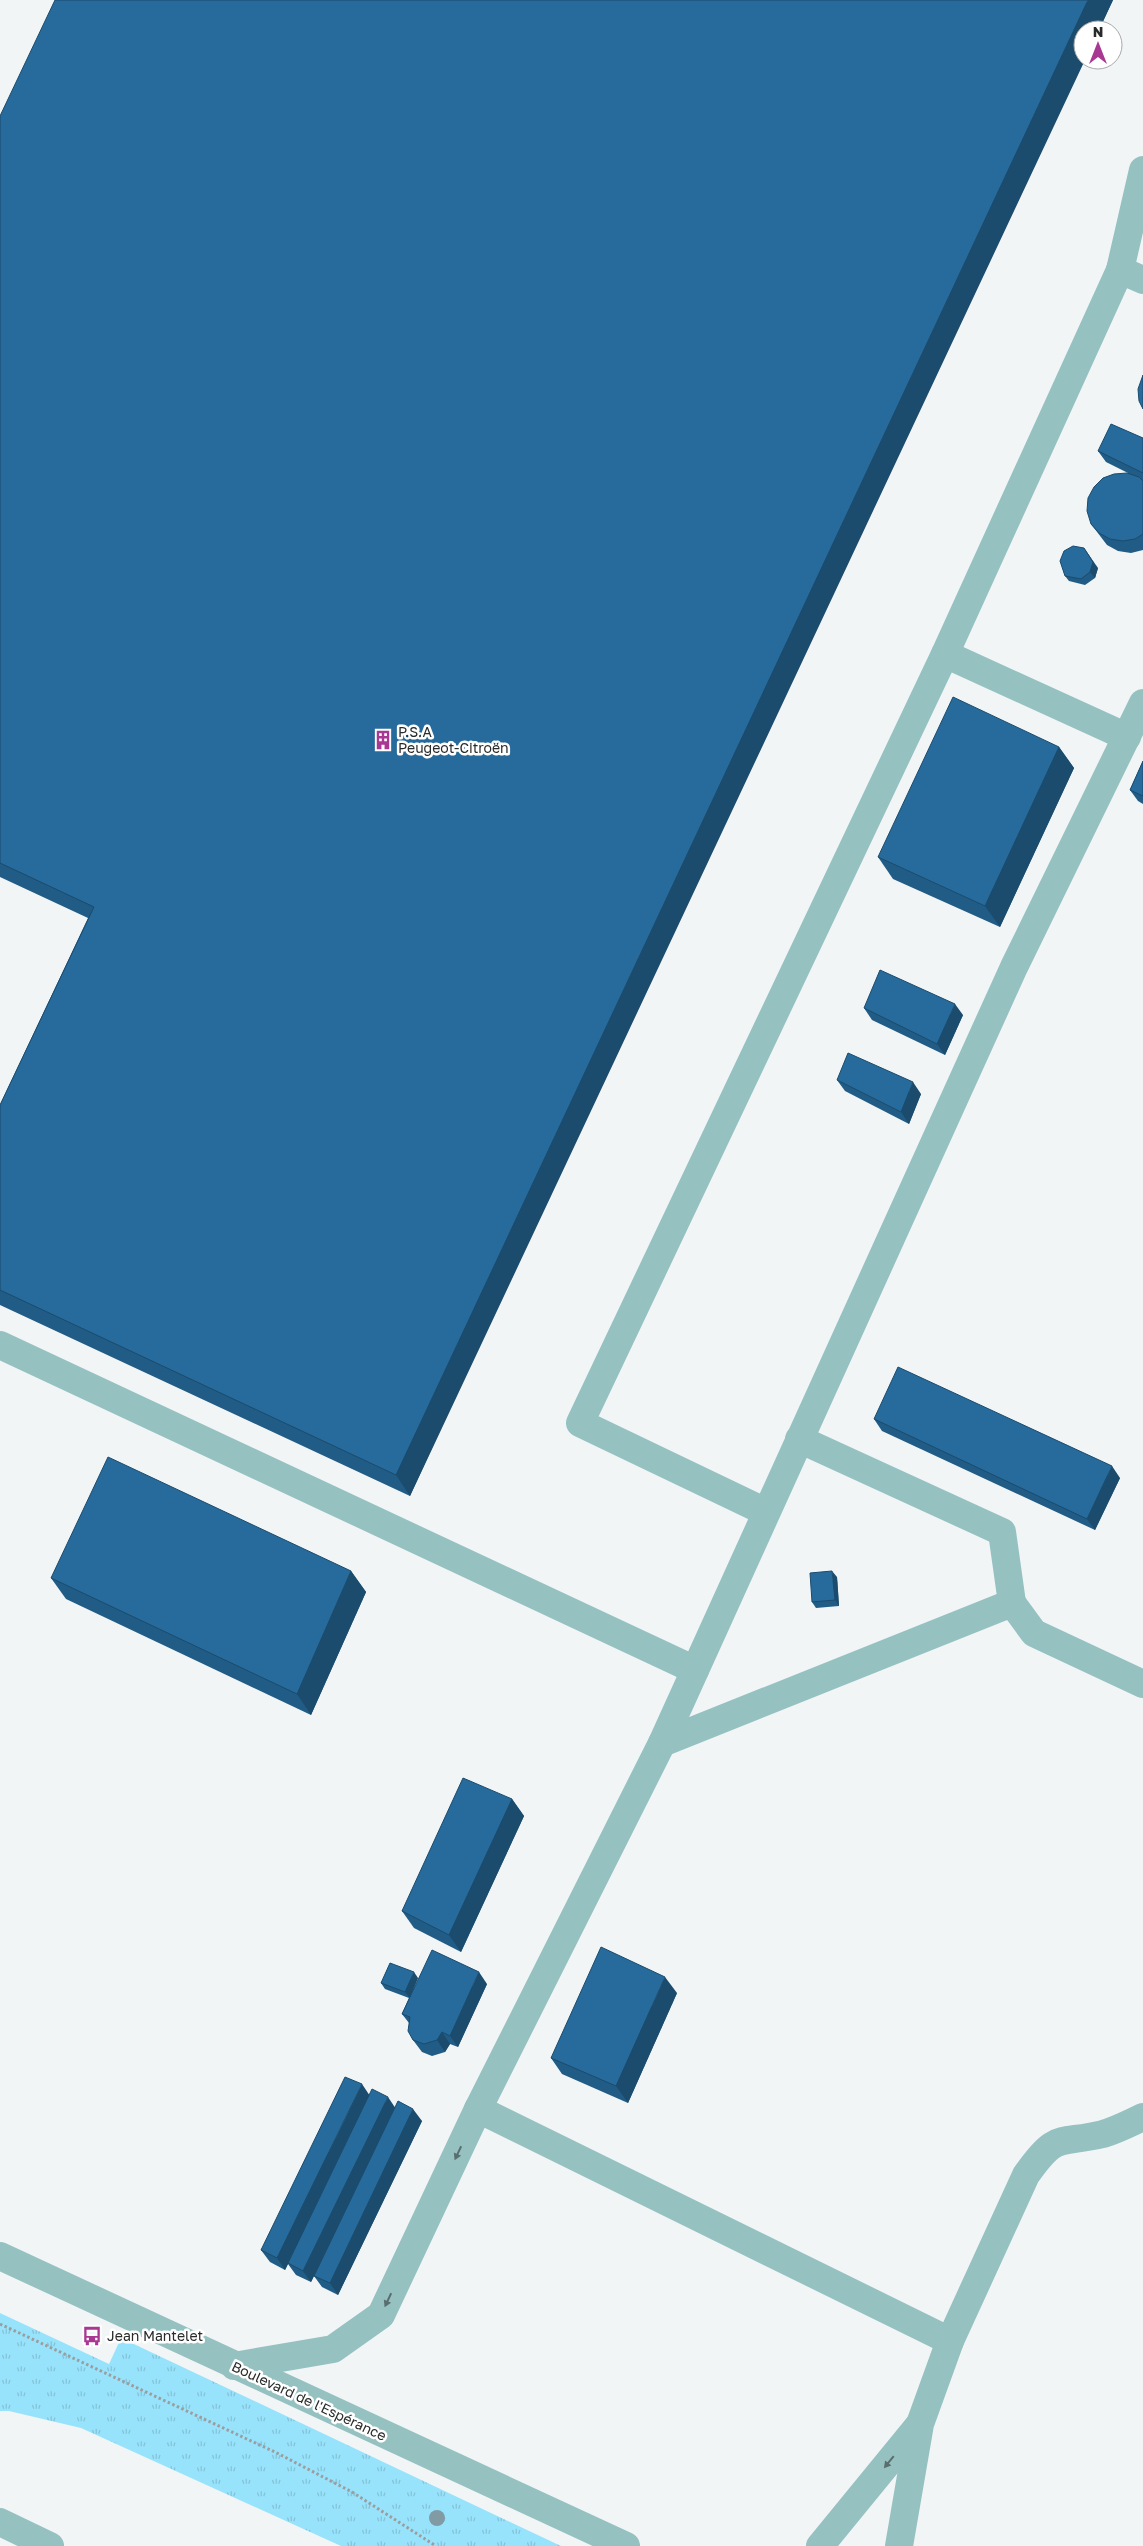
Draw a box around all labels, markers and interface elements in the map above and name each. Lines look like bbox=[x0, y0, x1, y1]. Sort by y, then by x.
north arrow bbox=[1073, 20, 1123, 70]
text: N bbox=[1093, 23, 1103, 40]
place label: P.S.A Peugeot-Citroën bbox=[398, 723, 509, 756]
building icon: P.S.A Peugeot-Citroën bbox=[372, 729, 394, 751]
one-way arrow bbox=[453, 2146, 461, 2160]
one-way arrow bbox=[384, 2293, 392, 2307]
bus stop icon: Jean Mantelet bbox=[81, 2325, 103, 2347]
place label: Jean Mantelet bbox=[107, 2327, 203, 2344]
street label: Boulevard de l'Espérance bbox=[229, 2357, 389, 2444]
one-way arrow bbox=[883, 2455, 894, 2468]

